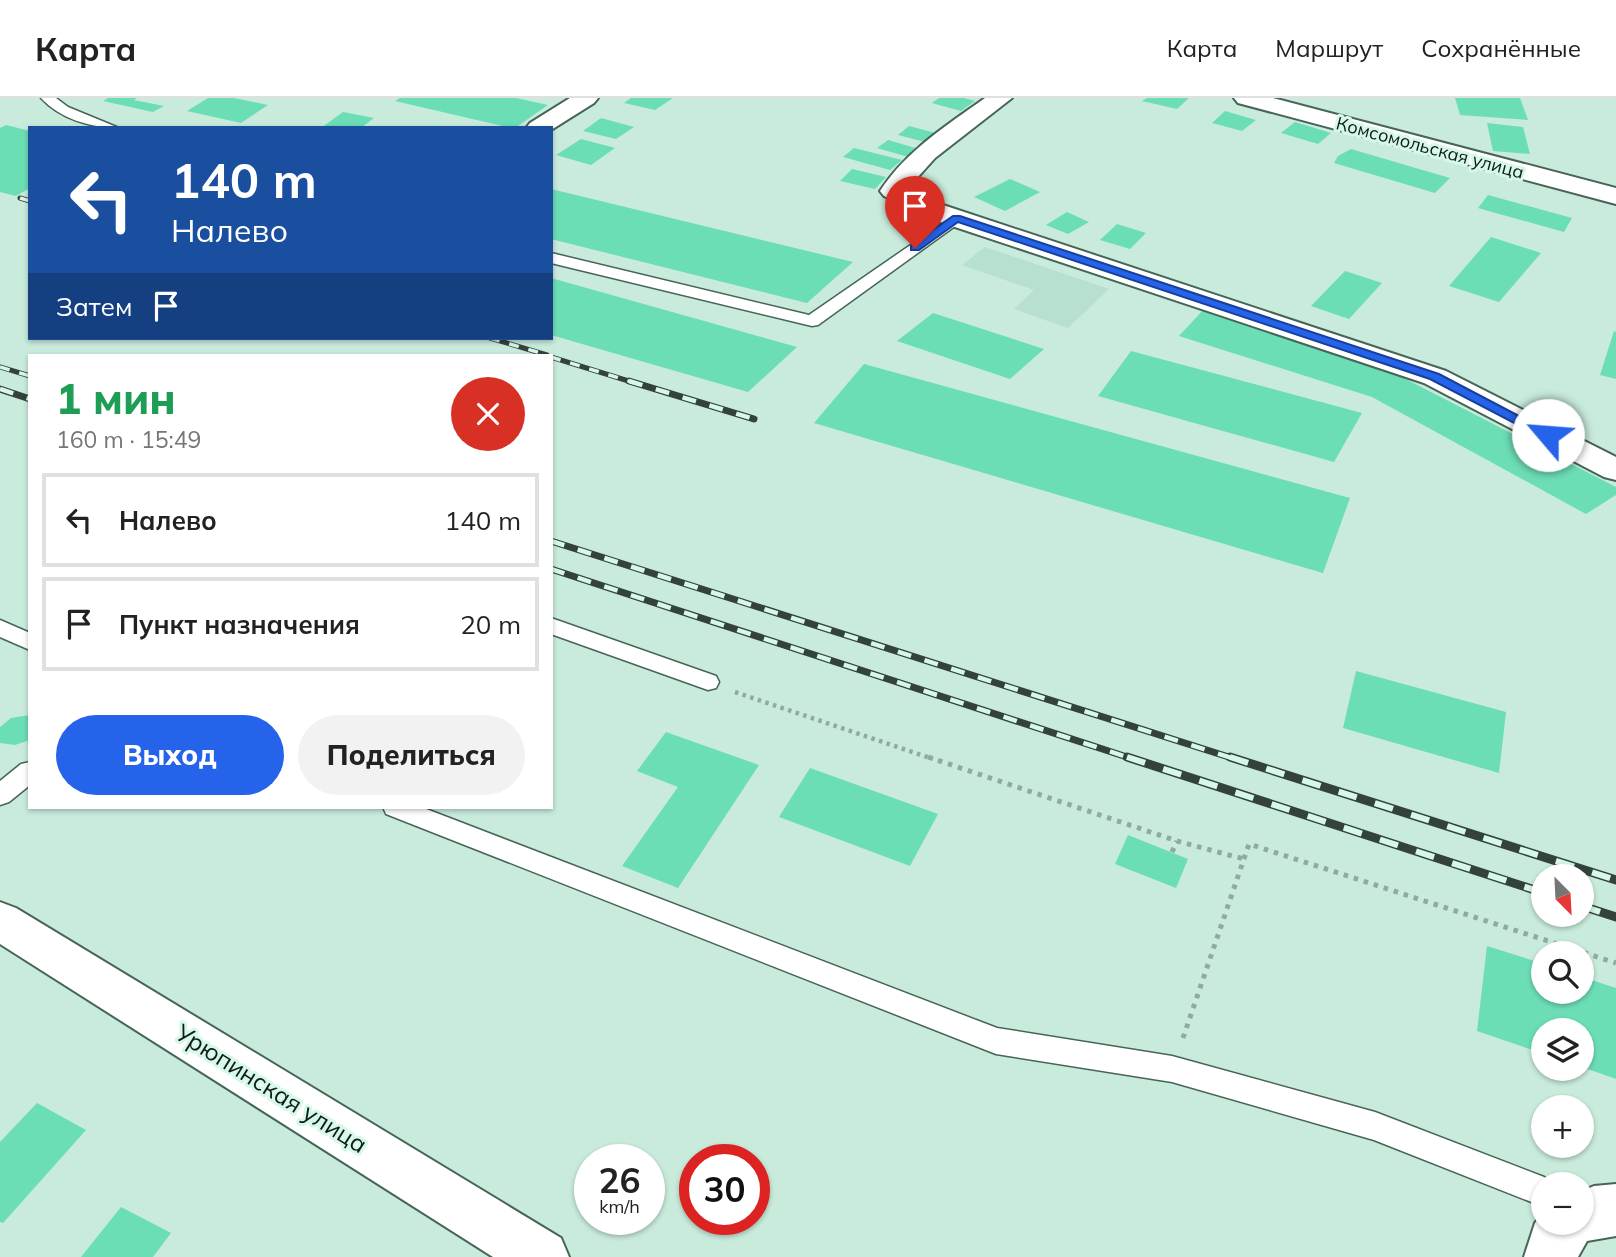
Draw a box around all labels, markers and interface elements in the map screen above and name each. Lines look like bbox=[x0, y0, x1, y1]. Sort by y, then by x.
text: Карта bbox=[35, 28, 137, 69]
text: Карта bbox=[1167, 33, 1237, 63]
text: Маршрут bbox=[1275, 33, 1383, 63]
text: Сохранённые bbox=[1421, 33, 1581, 63]
street label: Комсомольская улица bbox=[1334, 111, 1527, 184]
text: 140 m bbox=[171, 149, 317, 210]
icon: left bbox=[56, 154, 147, 245]
pin bbox=[885, 176, 945, 248]
icon: arrive bbox=[896, 187, 934, 225]
text: Налево bbox=[171, 210, 288, 250]
icon: arrive bbox=[147, 287, 185, 325]
text: Затем bbox=[56, 290, 133, 323]
text: 1 мин bbox=[56, 372, 176, 425]
button: close bbox=[451, 377, 525, 451]
position arrow bbox=[1511, 398, 1585, 472]
text: 160 m · 15:49 bbox=[56, 425, 201, 454]
icon: left bbox=[60, 501, 98, 539]
text: Налево bbox=[119, 504, 217, 537]
text: 140 m bbox=[445, 504, 521, 537]
icon: arrive bbox=[60, 605, 98, 643]
text: Пункт назначения bbox=[119, 608, 360, 641]
text: 20 m bbox=[460, 608, 521, 641]
button: Выход bbox=[56, 715, 284, 795]
button: Поделиться bbox=[298, 715, 525, 795]
north arrow bbox=[1531, 864, 1594, 928]
map controls bbox=[1531, 864, 1594, 1235]
button: search bbox=[1531, 941, 1594, 1004]
street label: Урюпинская улица bbox=[169, 1017, 373, 1159]
button: layers bbox=[1531, 1018, 1594, 1081]
button: + bbox=[1531, 1095, 1594, 1158]
speed limit sign: 30 bbox=[679, 1144, 770, 1235]
text: 26 bbox=[598, 1158, 641, 1202]
button: − bbox=[1531, 1172, 1594, 1235]
text: km/h bbox=[599, 1195, 640, 1218]

